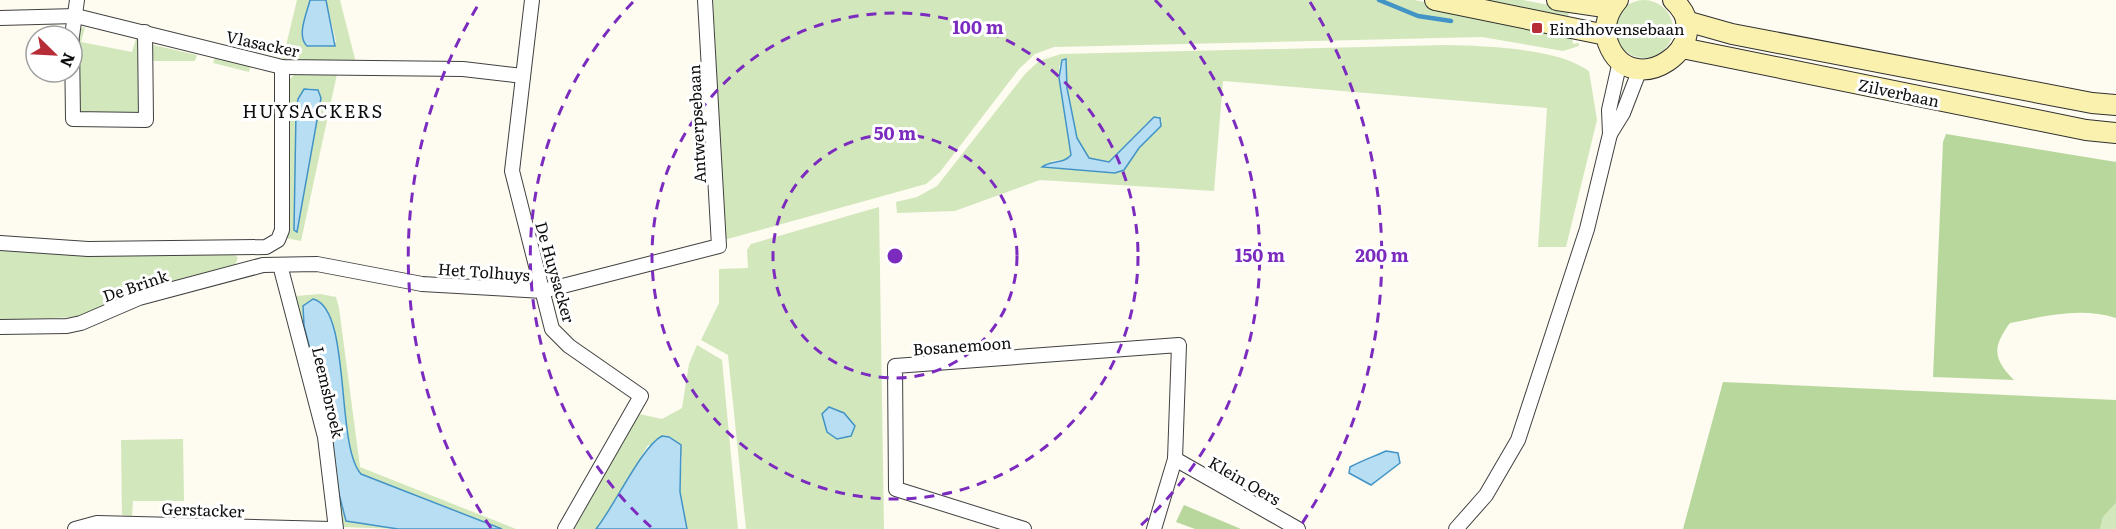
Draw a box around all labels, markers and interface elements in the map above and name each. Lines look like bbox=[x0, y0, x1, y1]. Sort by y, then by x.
text: 100 m bbox=[952, 13, 1004, 40]
place label: Eindhovensebaan bbox=[1549, 16, 1685, 40]
marker: Eindhovensebaan bbox=[1530, 21, 1544, 35]
north arrow bbox=[24, 24, 84, 84]
street label: Vlasacker bbox=[224, 24, 302, 63]
text: N bbox=[55, 49, 82, 72]
street label: Antwerpsebaan bbox=[681, 64, 711, 184]
street label: Zilverbaan bbox=[1856, 72, 1942, 112]
district label: HUYSACKERS bbox=[242, 97, 384, 124]
text: 50 m bbox=[874, 119, 916, 146]
street label: De Huysacker bbox=[530, 219, 582, 326]
text: 150 m bbox=[1235, 241, 1285, 268]
text: 200 m bbox=[1355, 241, 1409, 268]
centre of rings bbox=[885, 246, 905, 266]
street label: Het Tolhuys bbox=[437, 256, 531, 286]
street label: De Brink bbox=[99, 263, 171, 307]
street label: Bosanemoon bbox=[912, 330, 1012, 360]
street label: Leemsbroek bbox=[307, 344, 351, 440]
street label: Klein Oers bbox=[1204, 450, 1286, 510]
street label: Gerstacker bbox=[161, 496, 245, 522]

